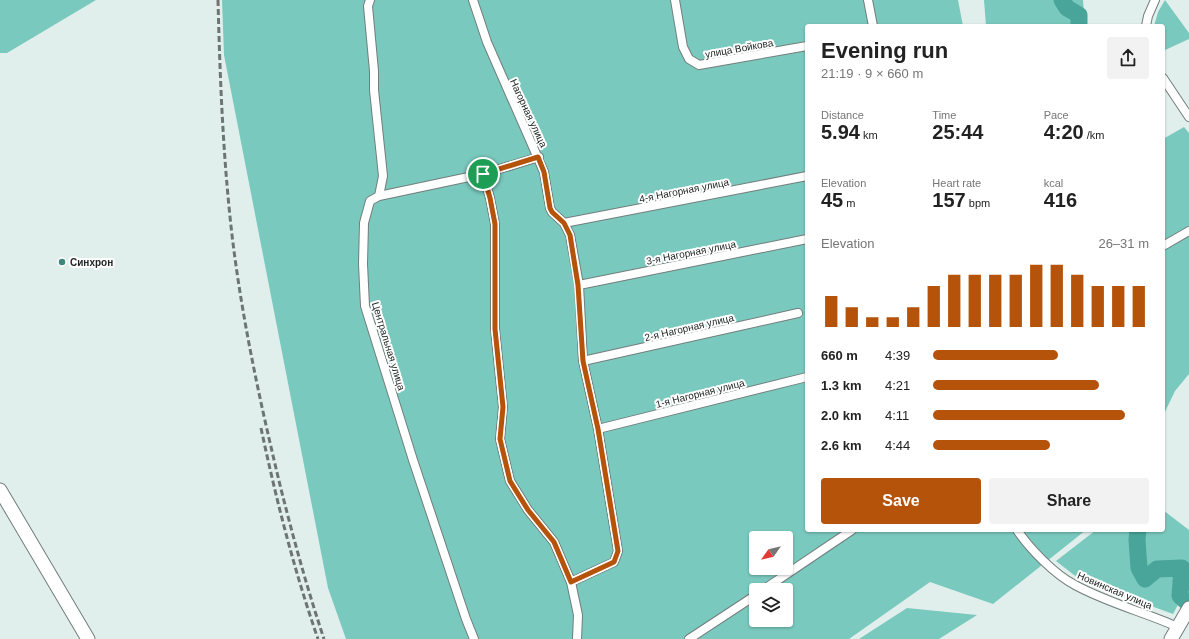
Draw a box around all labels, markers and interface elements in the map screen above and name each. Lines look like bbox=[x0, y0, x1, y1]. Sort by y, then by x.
street label: улица Войкова bbox=[704, 37, 774, 60]
button: share bbox=[1107, 37, 1149, 79]
text: Evening run bbox=[821, 38, 948, 63]
text: 21:19 · 9 × 660 m bbox=[821, 66, 923, 81]
street label: Нагорная улица bbox=[508, 77, 549, 150]
text: Distance bbox=[821, 109, 864, 121]
text: Time bbox=[932, 109, 956, 121]
text: Pace bbox=[1044, 109, 1069, 121]
text: 5.94 bbox=[821, 121, 860, 143]
text: 25:44 bbox=[932, 121, 983, 143]
text: 4:20 bbox=[1044, 121, 1084, 143]
text: km bbox=[860, 129, 878, 141]
text: /km bbox=[1084, 129, 1104, 141]
pin bbox=[466, 157, 500, 191]
icon: arrive bbox=[472, 163, 494, 185]
street label: 4-я Нагорная улица bbox=[638, 176, 730, 205]
text: Elevation bbox=[821, 177, 866, 189]
text: Heart rate bbox=[932, 177, 981, 189]
text: kcal bbox=[1044, 177, 1063, 189]
text: 45 bbox=[821, 189, 843, 211]
text: 157 bbox=[932, 189, 966, 211]
text: 416 bbox=[1044, 189, 1077, 211]
text: m bbox=[843, 197, 855, 209]
text: bpm bbox=[966, 197, 990, 209]
text: Elevation bbox=[821, 236, 874, 251]
text: 26–31 m bbox=[1098, 236, 1149, 251]
street label: 3-я Нагорная улица bbox=[645, 238, 737, 267]
marker: Синхрон bbox=[57, 257, 67, 267]
place label: Синхрон bbox=[70, 257, 113, 268]
street label: Центральная улица bbox=[370, 301, 407, 392]
street label: 2-я Нагорная улица bbox=[643, 312, 735, 343]
text: 660 m bbox=[821, 348, 858, 363]
text: 4:39 bbox=[885, 348, 910, 363]
street label: 1-я Нагорная улица bbox=[655, 377, 746, 410]
text: 1.3 km bbox=[821, 378, 861, 393]
text: 4:21 bbox=[885, 378, 910, 393]
text: 2.0 km bbox=[821, 408, 861, 423]
text: 4:11 bbox=[885, 408, 909, 423]
text: 2.6 km bbox=[821, 438, 861, 453]
text: 4:44 bbox=[885, 438, 910, 453]
button: Save bbox=[821, 478, 981, 524]
button: Share bbox=[989, 478, 1149, 524]
north arrow bbox=[749, 531, 793, 575]
map controls bbox=[749, 531, 793, 627]
street label: Новинская улица bbox=[1076, 570, 1154, 611]
button: layers bbox=[749, 583, 793, 627]

